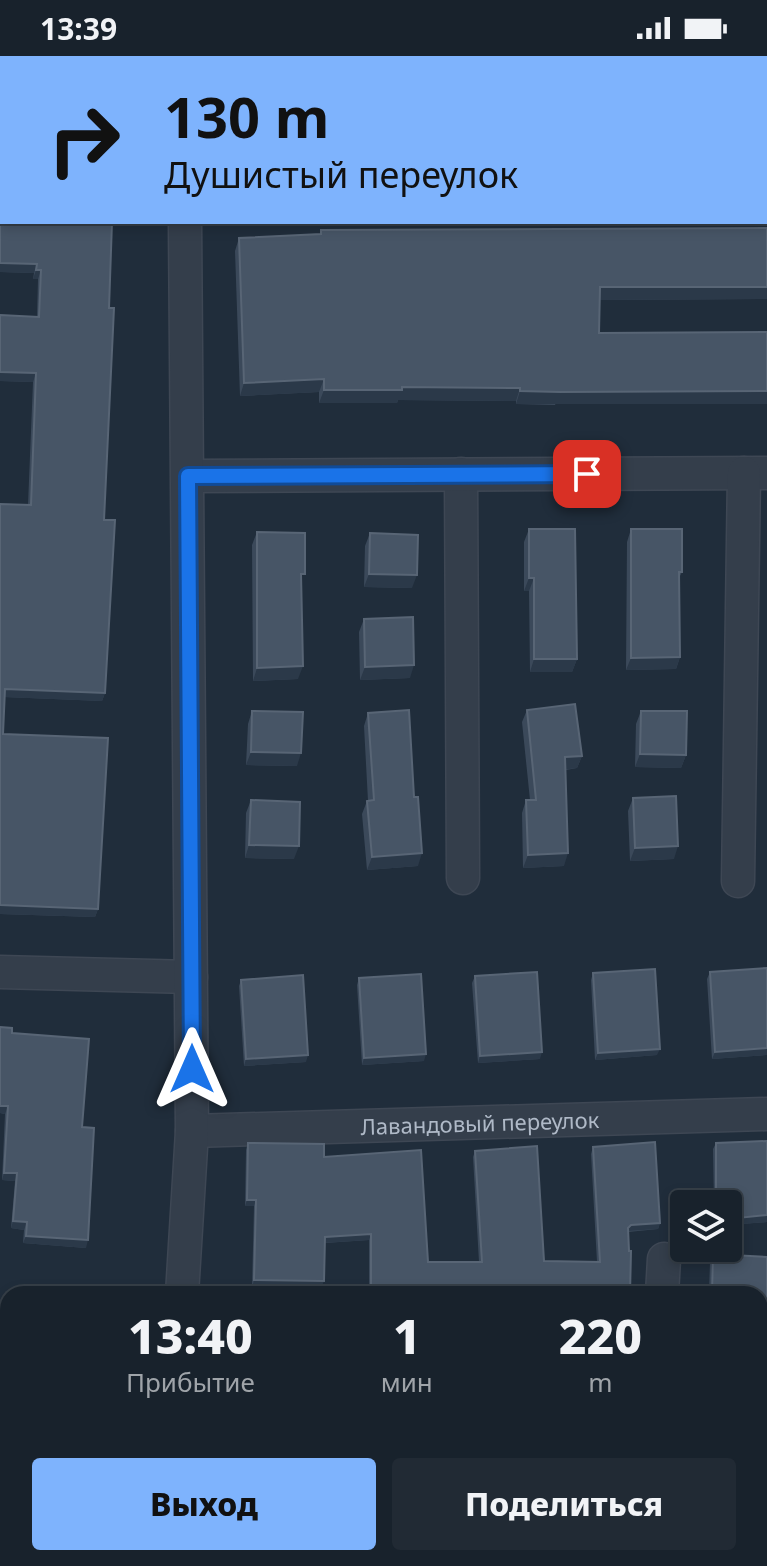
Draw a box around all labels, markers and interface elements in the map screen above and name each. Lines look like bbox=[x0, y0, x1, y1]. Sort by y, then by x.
text: 13:39 bbox=[40, 8, 117, 49]
text: 130 m bbox=[164, 78, 329, 154]
icon: right bbox=[32, 88, 136, 192]
text: Душистый переулок bbox=[164, 150, 518, 199]
pin bbox=[553, 440, 621, 508]
icon: arrive bbox=[565, 452, 609, 496]
position arrow bbox=[150, 1027, 234, 1111]
street label: Лавандовый переулок bbox=[360, 1104, 600, 1141]
map controls bbox=[670, 1190, 742, 1262]
button: layers bbox=[670, 1190, 742, 1262]
text: 13:40 bbox=[128, 1303, 253, 1368]
text: 1 bbox=[393, 1303, 421, 1368]
text: 220 bbox=[559, 1303, 642, 1368]
text: Прибытие bbox=[126, 1364, 255, 1400]
text: мин bbox=[381, 1364, 433, 1400]
text: m bbox=[588, 1364, 613, 1400]
button: Выход bbox=[32, 1458, 376, 1550]
button: Поделиться bbox=[392, 1458, 736, 1550]

